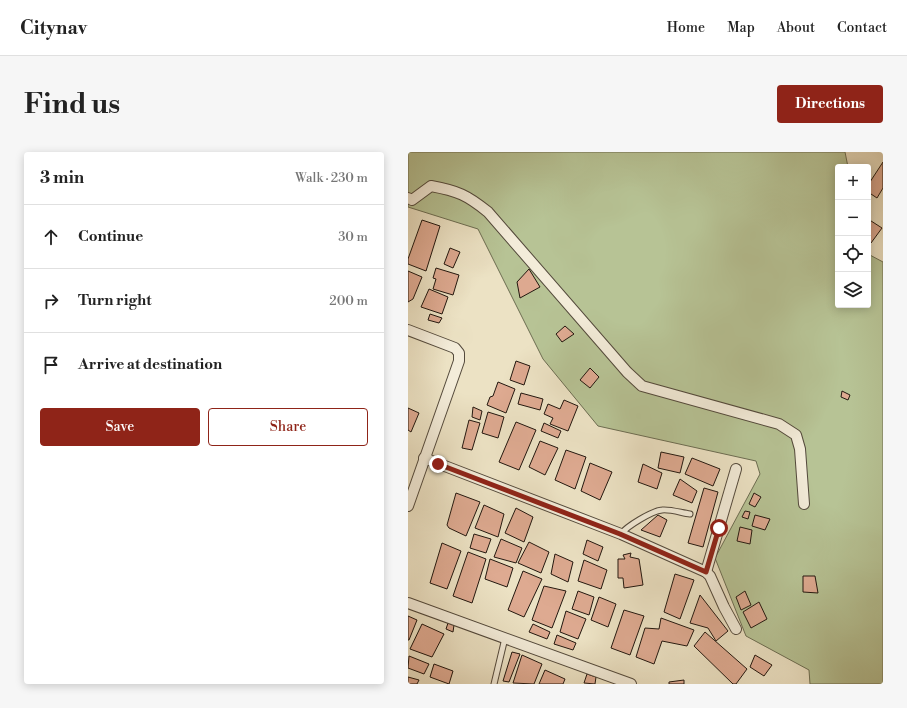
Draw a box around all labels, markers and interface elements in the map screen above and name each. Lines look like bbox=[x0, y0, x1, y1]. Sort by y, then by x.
text: Citynav bbox=[20, 16, 87, 40]
text: Home bbox=[667, 19, 705, 37]
text: Map bbox=[727, 19, 755, 37]
text: About bbox=[777, 19, 815, 37]
text: Contact bbox=[837, 19, 887, 37]
button: Directions bbox=[777, 85, 883, 123]
text: Find us bbox=[24, 87, 120, 122]
map controls bbox=[835, 164, 871, 308]
button: + bbox=[835, 164, 871, 200]
text: 3 min bbox=[40, 167, 84, 189]
text: Walk · 230 m bbox=[295, 170, 368, 186]
button: − bbox=[835, 200, 871, 236]
icon: ahead bbox=[40, 226, 62, 248]
text: Continue bbox=[78, 227, 143, 246]
text: 30 m bbox=[338, 229, 368, 245]
button: locate bbox=[835, 236, 871, 272]
button: layers bbox=[835, 272, 871, 308]
icon: right bbox=[40, 290, 62, 312]
text: Turn right bbox=[78, 291, 152, 310]
text: 200 m bbox=[329, 293, 368, 309]
icon: arrive bbox=[40, 354, 62, 376]
text: Arrive at destination bbox=[78, 355, 222, 374]
button: Save bbox=[40, 408, 200, 446]
button: Share bbox=[208, 408, 368, 446]
route end bbox=[429, 455, 447, 473]
route start bbox=[710, 519, 728, 537]

